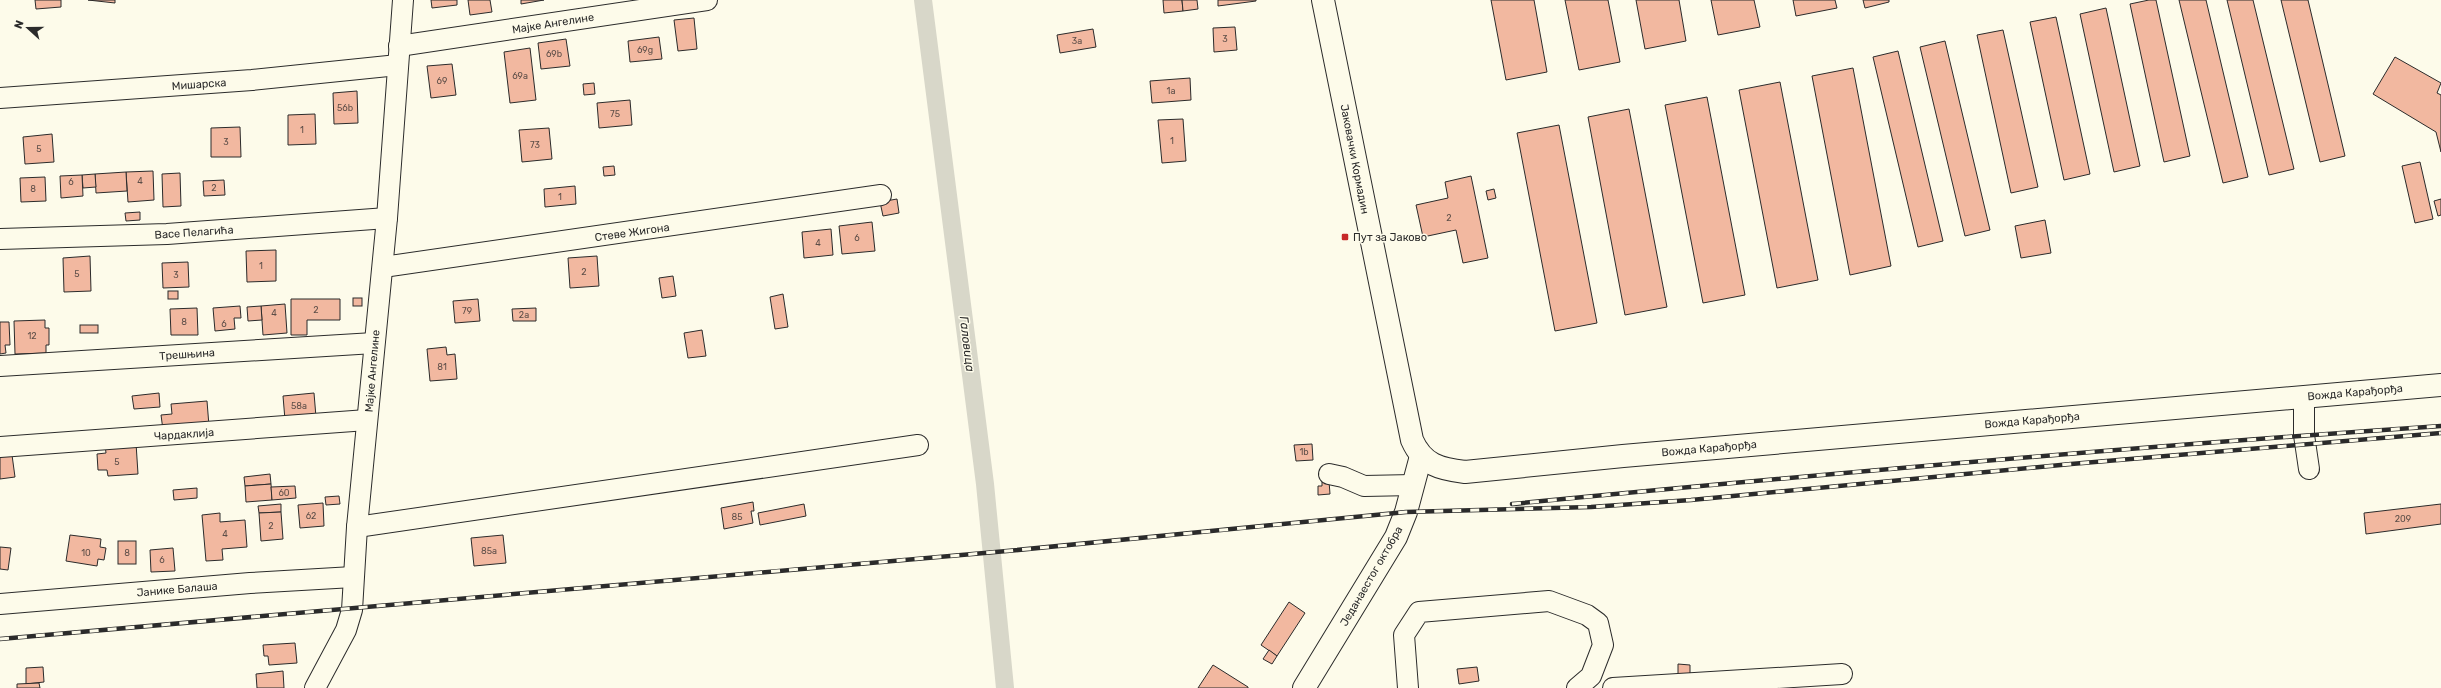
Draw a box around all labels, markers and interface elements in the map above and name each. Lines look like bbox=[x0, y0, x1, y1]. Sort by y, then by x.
north arrow bbox=[8, 8, 48, 48]
street label: Мајке Ангелине bbox=[511, 11, 595, 36]
text: N bbox=[12, 18, 27, 31]
house number: 3 bbox=[1222, 34, 1228, 44]
house number: 3a bbox=[1072, 36, 1082, 46]
house number: 69g bbox=[637, 45, 653, 55]
house number: 69b bbox=[546, 49, 562, 59]
house number: 69a bbox=[512, 71, 528, 81]
street label: Мишарска bbox=[171, 76, 227, 93]
house number: 69 bbox=[437, 76, 447, 86]
house number: 1a bbox=[1167, 86, 1175, 96]
house number: 56b bbox=[337, 103, 353, 113]
street label: Јаковачки Кормадин bbox=[1337, 103, 1372, 215]
house number: 75 bbox=[610, 109, 620, 119]
house number: 1 bbox=[300, 125, 304, 135]
house number: 1 bbox=[1170, 136, 1174, 146]
house number: 3 bbox=[223, 137, 229, 147]
house number: 73 bbox=[530, 140, 540, 150]
house number: 5 bbox=[36, 144, 42, 154]
house number: 4 bbox=[137, 176, 143, 186]
house number: 6 bbox=[68, 177, 74, 187]
house number: 2 bbox=[211, 183, 217, 193]
house number: 8 bbox=[30, 184, 36, 194]
house number: 1 bbox=[558, 192, 562, 202]
house number: 2 bbox=[1446, 213, 1452, 223]
street label: Стеве Жигона bbox=[594, 221, 670, 244]
street label: Васе Пелагића bbox=[154, 223, 234, 242]
place label: Пут за Јаково bbox=[1353, 231, 1427, 244]
marker: Пут за Јаково bbox=[1340, 232, 1350, 242]
house number: 6 bbox=[854, 233, 860, 243]
house number: 4 bbox=[815, 238, 821, 248]
house number: 1 bbox=[259, 261, 263, 271]
house number: 2 bbox=[581, 267, 587, 277]
house number: 5 bbox=[74, 269, 80, 279]
house number: 3 bbox=[173, 270, 179, 280]
house number: 2 bbox=[313, 305, 319, 315]
house number: 79 bbox=[462, 306, 472, 316]
house number: 4 bbox=[271, 308, 277, 318]
house number: 2a bbox=[519, 310, 529, 320]
water label: Галовица bbox=[957, 316, 977, 372]
house number: 8 bbox=[181, 317, 187, 327]
house number: 6 bbox=[221, 319, 227, 329]
street label: Мајке Ангелине bbox=[362, 329, 383, 413]
house number: 12 bbox=[27, 331, 37, 341]
street label: Трешњина bbox=[159, 346, 215, 363]
house number: 81 bbox=[437, 362, 447, 372]
street label: Вожда Карађорђа bbox=[2307, 382, 2403, 403]
house number: 58a bbox=[291, 401, 307, 411]
street label: Вожда Карађорђа bbox=[1984, 410, 2080, 431]
street label: Чардаклија bbox=[153, 426, 215, 443]
street label: Вожда Карађорђа bbox=[1661, 438, 1757, 459]
house number: 1b bbox=[1299, 447, 1309, 457]
house number: 5 bbox=[114, 457, 120, 467]
house number: 60 bbox=[278, 488, 290, 498]
house number: 62 bbox=[306, 511, 316, 521]
house number: 85 bbox=[731, 512, 743, 522]
house number: 209 bbox=[2395, 514, 2411, 524]
house number: 2 bbox=[268, 521, 274, 531]
street label: Једанаестог октобра bbox=[1337, 524, 1405, 629]
house number: 4 bbox=[222, 529, 228, 539]
house number: 85a bbox=[481, 546, 497, 556]
house number: 10 bbox=[81, 548, 91, 558]
house number: 8 bbox=[124, 548, 130, 558]
house number: 6 bbox=[159, 555, 165, 565]
street label: Јанике Балаша bbox=[136, 579, 218, 600]

